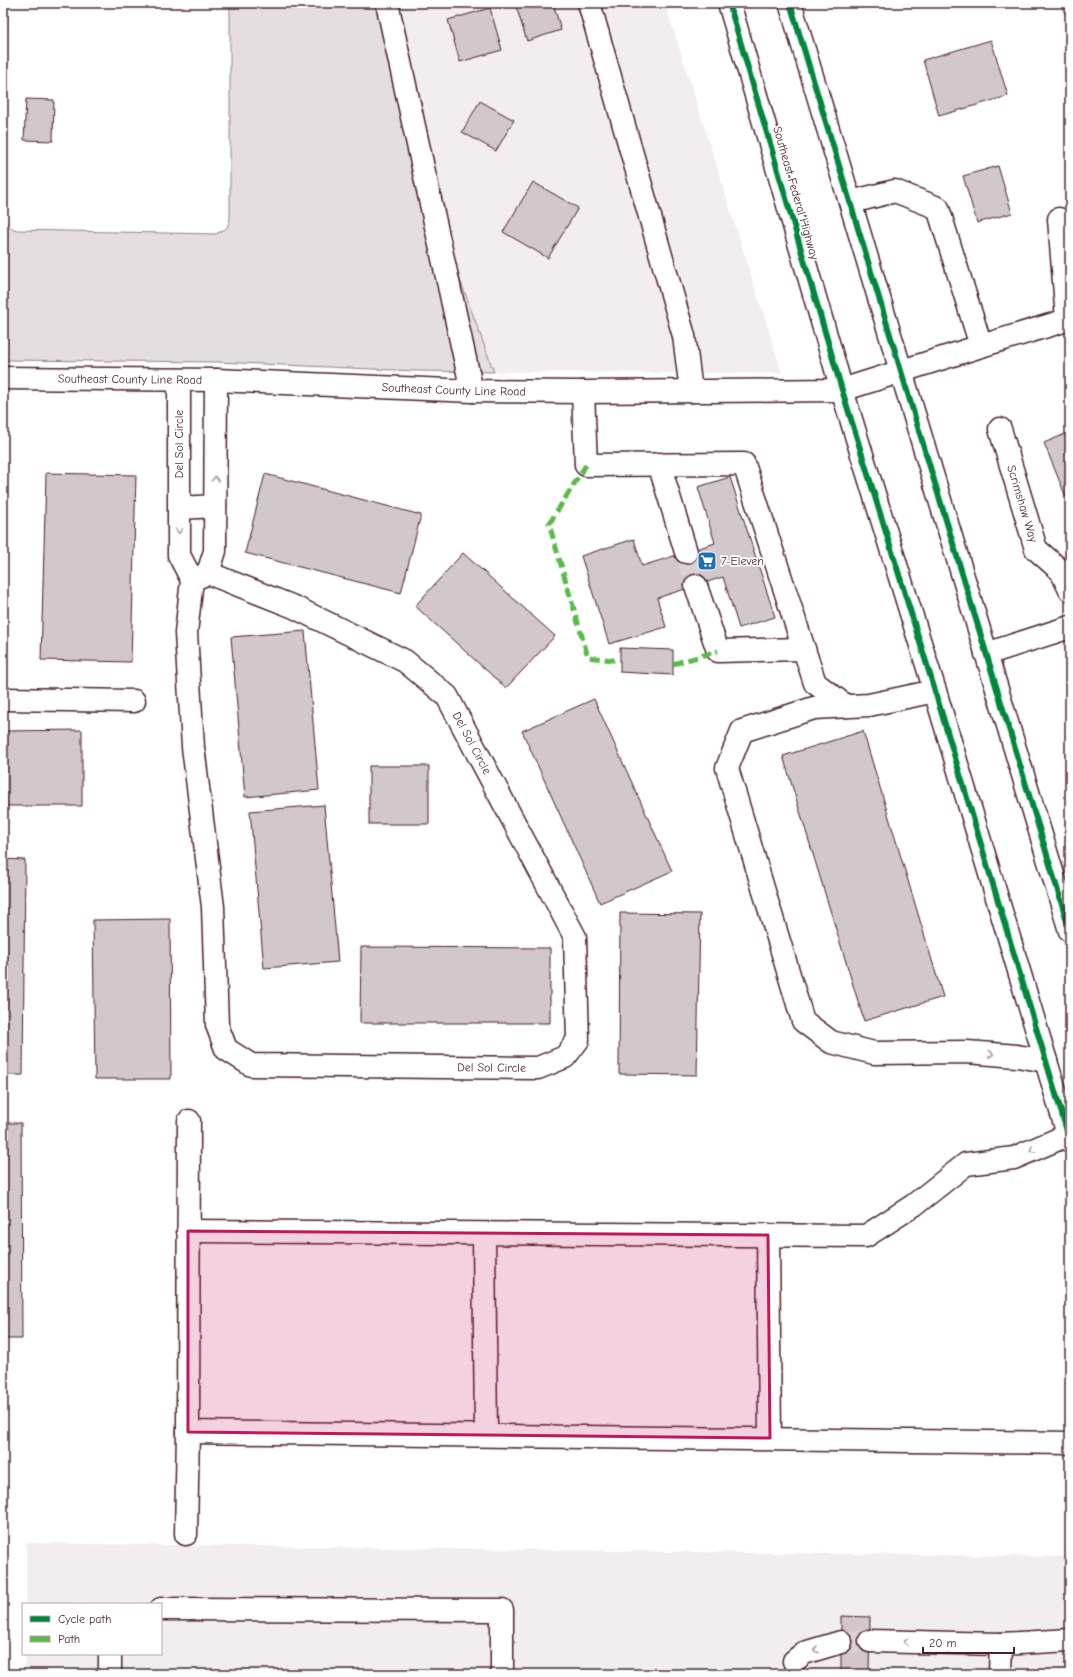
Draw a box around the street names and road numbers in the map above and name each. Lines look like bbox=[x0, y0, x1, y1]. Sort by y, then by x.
street label: Southeast Federal Highway bbox=[770, 125, 822, 262]
street label: Southeast County Line Road bbox=[58, 372, 202, 387]
street label: Southeast County Line Road bbox=[381, 380, 526, 398]
street label: Del Sol Circle bbox=[172, 410, 186, 478]
street label: Scrimshaw Way bbox=[1004, 463, 1041, 545]
street label: Del Sol Circle bbox=[450, 709, 494, 777]
street label: Del Sol Circle bbox=[457, 1060, 526, 1075]

